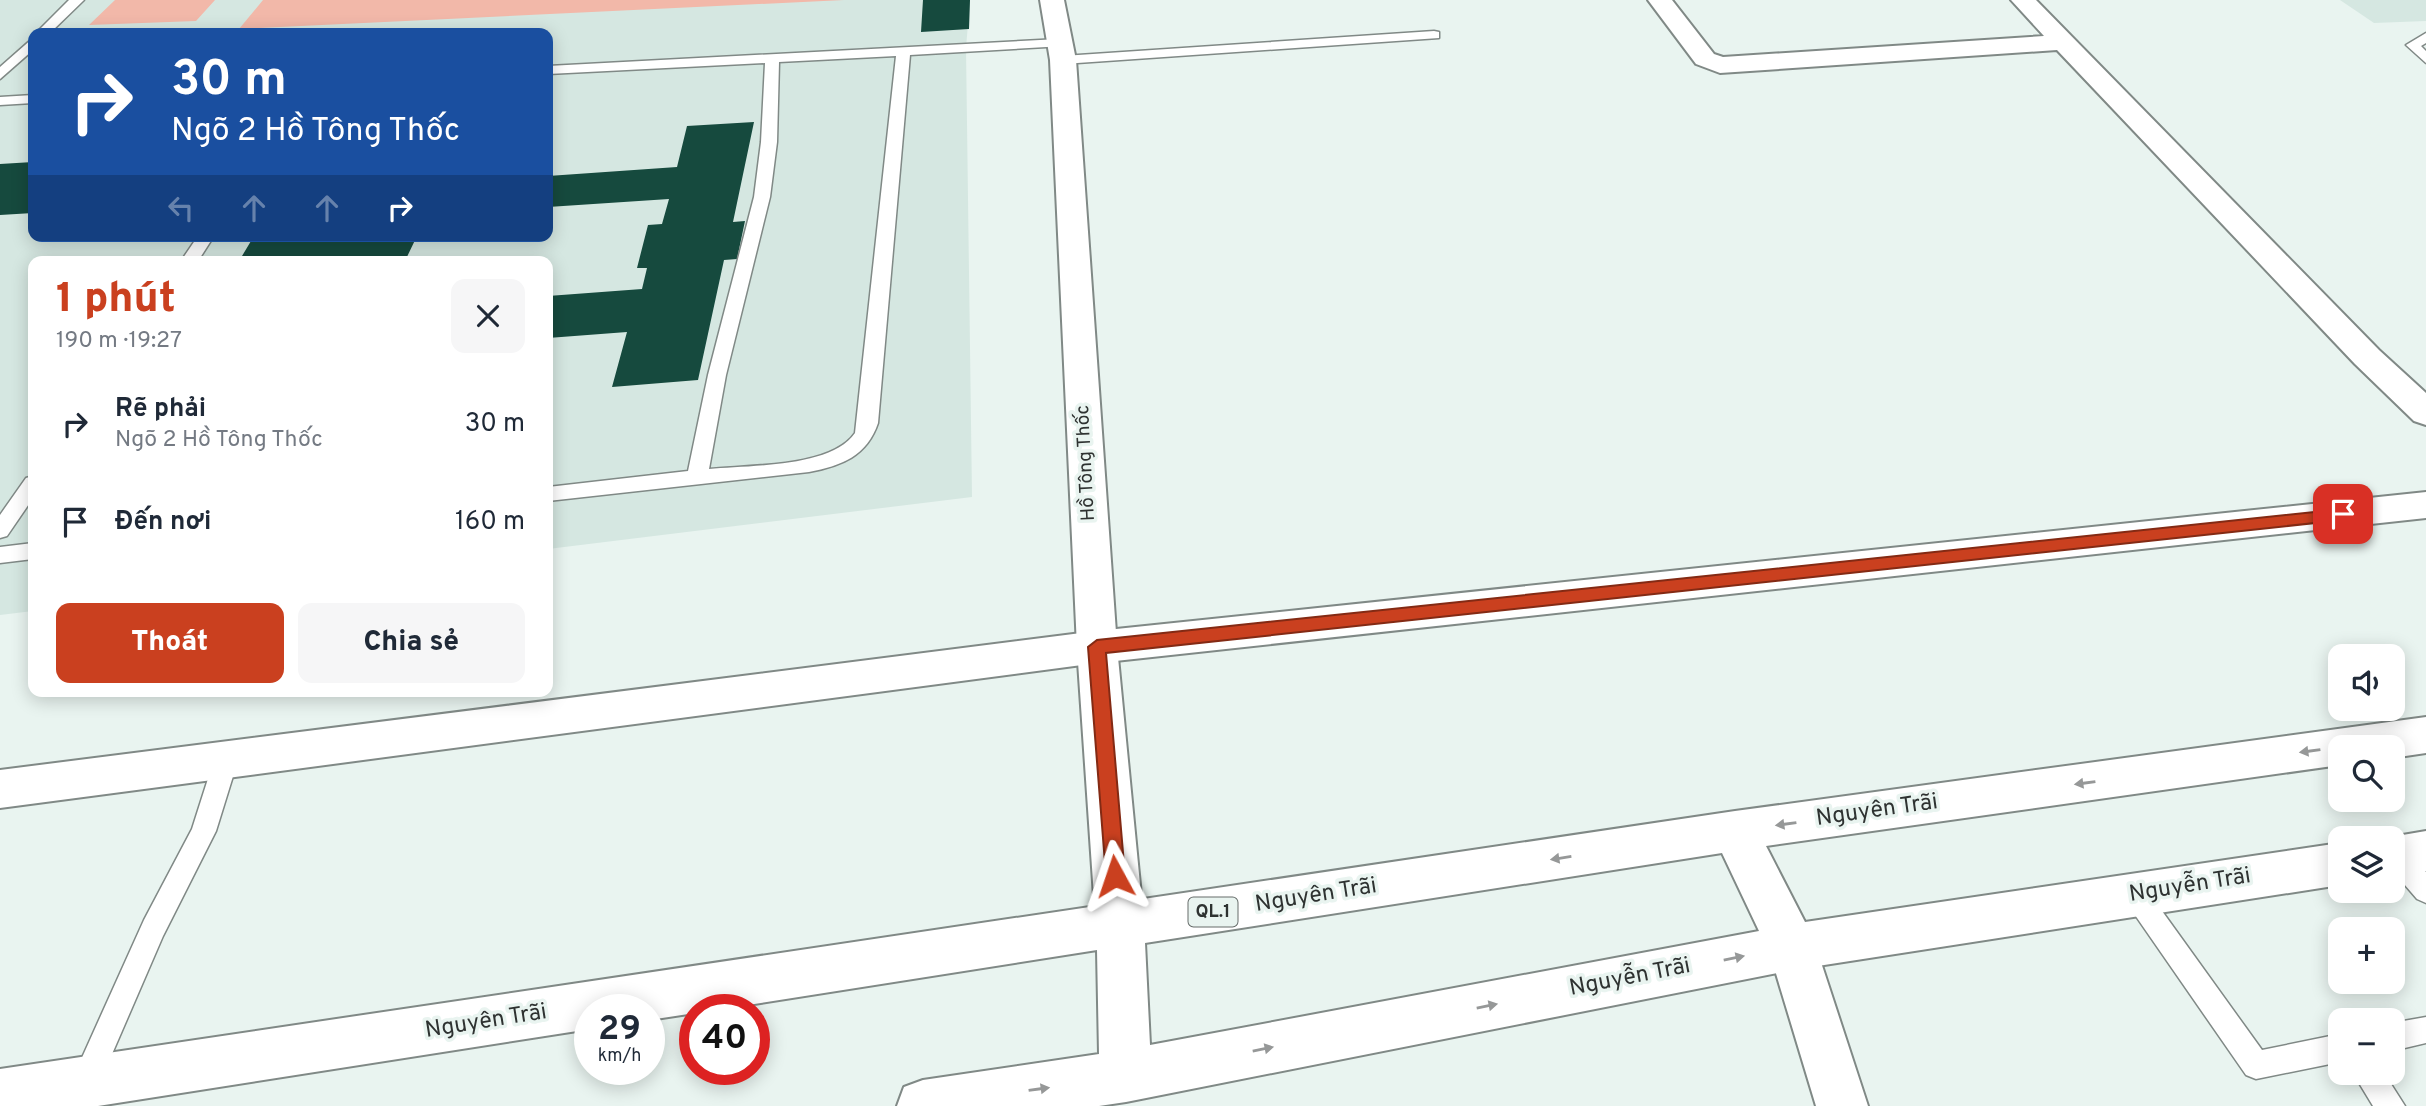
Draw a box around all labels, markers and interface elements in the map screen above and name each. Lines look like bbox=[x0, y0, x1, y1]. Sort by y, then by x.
text: 30 m bbox=[171, 51, 287, 113]
icon: right bbox=[56, 56, 147, 147]
text: Ngõ 2 Hồ Tông Thốc bbox=[171, 112, 460, 152]
icon: left bbox=[162, 189, 200, 227]
icon: ahead bbox=[235, 189, 273, 227]
icon: ahead bbox=[308, 189, 346, 227]
icon: right bbox=[381, 189, 419, 227]
text: 1 phút bbox=[56, 274, 176, 327]
button: close bbox=[451, 279, 525, 353]
text: 190 m · 19:27 bbox=[56, 327, 182, 356]
text: Rẽ phải bbox=[115, 393, 206, 426]
street label: Hồ Tông Thốc bbox=[1071, 404, 1101, 522]
icon: right bbox=[56, 405, 94, 443]
text: 30 m bbox=[465, 408, 525, 441]
text: Ngõ 2 Hồ Tông Thốc bbox=[115, 426, 323, 455]
pin bbox=[2313, 484, 2373, 544]
icon: arrive bbox=[2324, 495, 2362, 533]
icon: arrive bbox=[56, 503, 94, 541]
text: Đến nơi bbox=[115, 506, 211, 539]
text: 160 m bbox=[455, 506, 525, 539]
button: Thoát bbox=[56, 603, 284, 683]
button: Chia sẻ bbox=[298, 603, 525, 683]
map controls bbox=[2328, 644, 2405, 1085]
button: sound bbox=[2328, 644, 2405, 721]
button: search bbox=[2328, 735, 2405, 812]
one-way arrow bbox=[2299, 746, 2321, 757]
one-way arrow bbox=[2073, 777, 2095, 788]
street label: Nguyên Trãi bbox=[1814, 788, 1940, 834]
one-way arrow bbox=[1775, 819, 1797, 830]
button: layers bbox=[2328, 826, 2405, 903]
position arrow bbox=[1078, 839, 1152, 913]
one-way arrow bbox=[1550, 853, 1572, 864]
street label: Nguyễn Trãi bbox=[2127, 861, 2253, 910]
street label: Nguyên Trãi bbox=[1253, 872, 1379, 920]
road number: QL.1 bbox=[1188, 897, 1238, 926]
button: + bbox=[2328, 917, 2405, 994]
street label: Nguyễn Trãi bbox=[1567, 951, 1693, 1004]
one-way arrow bbox=[1723, 953, 1745, 964]
speed limit sign: 40 bbox=[679, 994, 770, 1085]
street label: Nguyên Trãi bbox=[423, 998, 549, 1046]
one-way arrow bbox=[1476, 1001, 1498, 1012]
text: 29 bbox=[598, 1008, 641, 1052]
button: − bbox=[2328, 1008, 2405, 1085]
one-way arrow bbox=[1252, 1044, 1274, 1055]
text: km/h bbox=[598, 1045, 641, 1068]
one-way arrow bbox=[1028, 1083, 1050, 1094]

